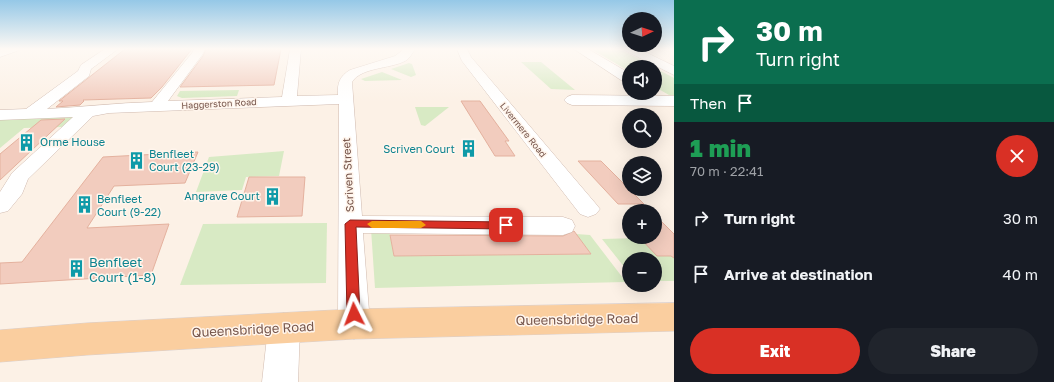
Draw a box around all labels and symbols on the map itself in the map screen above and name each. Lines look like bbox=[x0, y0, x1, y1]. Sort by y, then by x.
north arrow bbox=[622, 12, 662, 52]
street label: Haggerston Road bbox=[181, 96, 257, 111]
street label: Livermere Road bbox=[498, 100, 549, 159]
building icon: Orme House bbox=[17, 132, 37, 152]
place label: Orme House bbox=[40, 135, 105, 148]
street label: Scriven Street bbox=[339, 137, 356, 213]
building icon: Scriven Court bbox=[458, 139, 478, 159]
place label: Scriven Court bbox=[383, 142, 455, 155]
place label: Benfleet Court (23-29) bbox=[149, 147, 220, 173]
building icon: Benfleet Court (23-29) bbox=[126, 150, 146, 170]
building icon: Angrave Court bbox=[263, 186, 283, 206]
place label: Angrave Court bbox=[184, 189, 260, 202]
place label: Benfleet Court (9-22) bbox=[97, 192, 161, 218]
building icon: Benfleet Court (9-22) bbox=[74, 195, 94, 215]
pin bbox=[489, 208, 523, 242]
place label: Benfleet Court (1-8) bbox=[89, 254, 156, 285]
building icon: Benfleet Court (1-8) bbox=[66, 259, 86, 279]
position arrow bbox=[333, 293, 375, 335]
street label: Queensbridge Road bbox=[516, 310, 638, 328]
street label: Queensbridge Road bbox=[191, 318, 315, 340]

